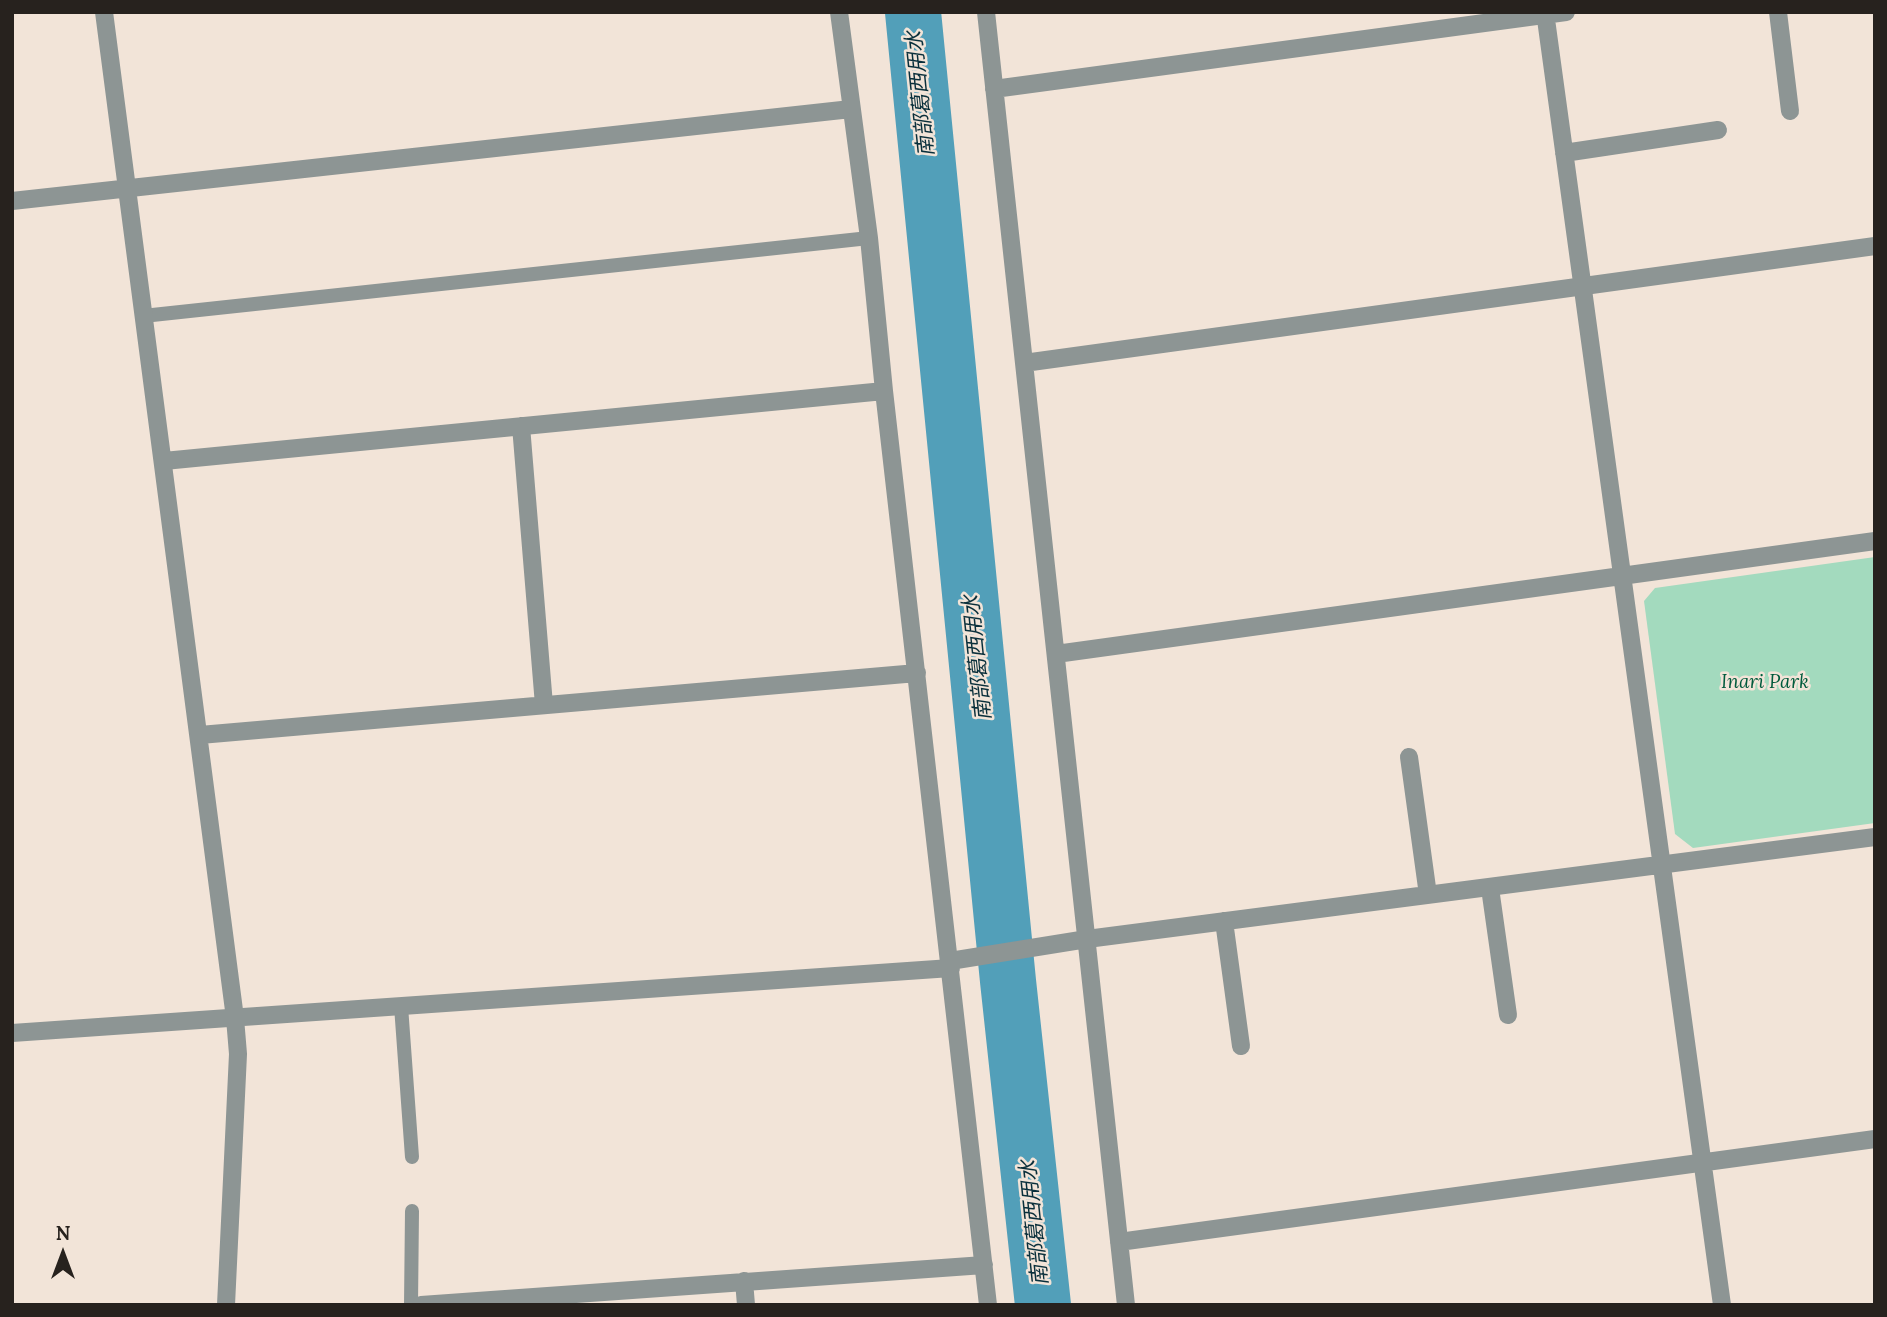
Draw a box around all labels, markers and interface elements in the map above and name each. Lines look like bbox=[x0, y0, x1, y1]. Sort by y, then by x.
water label: 南部葛西用水 bbox=[902, 30, 940, 158]
water label: 南部葛西用水 bbox=[959, 594, 997, 722]
park label: Inari Park bbox=[1721, 672, 1809, 694]
water label: 南部葛西用水 bbox=[1016, 1159, 1054, 1287]
north arrow bbox=[28, 1219, 98, 1289]
text: N bbox=[56, 1221, 70, 1245]

